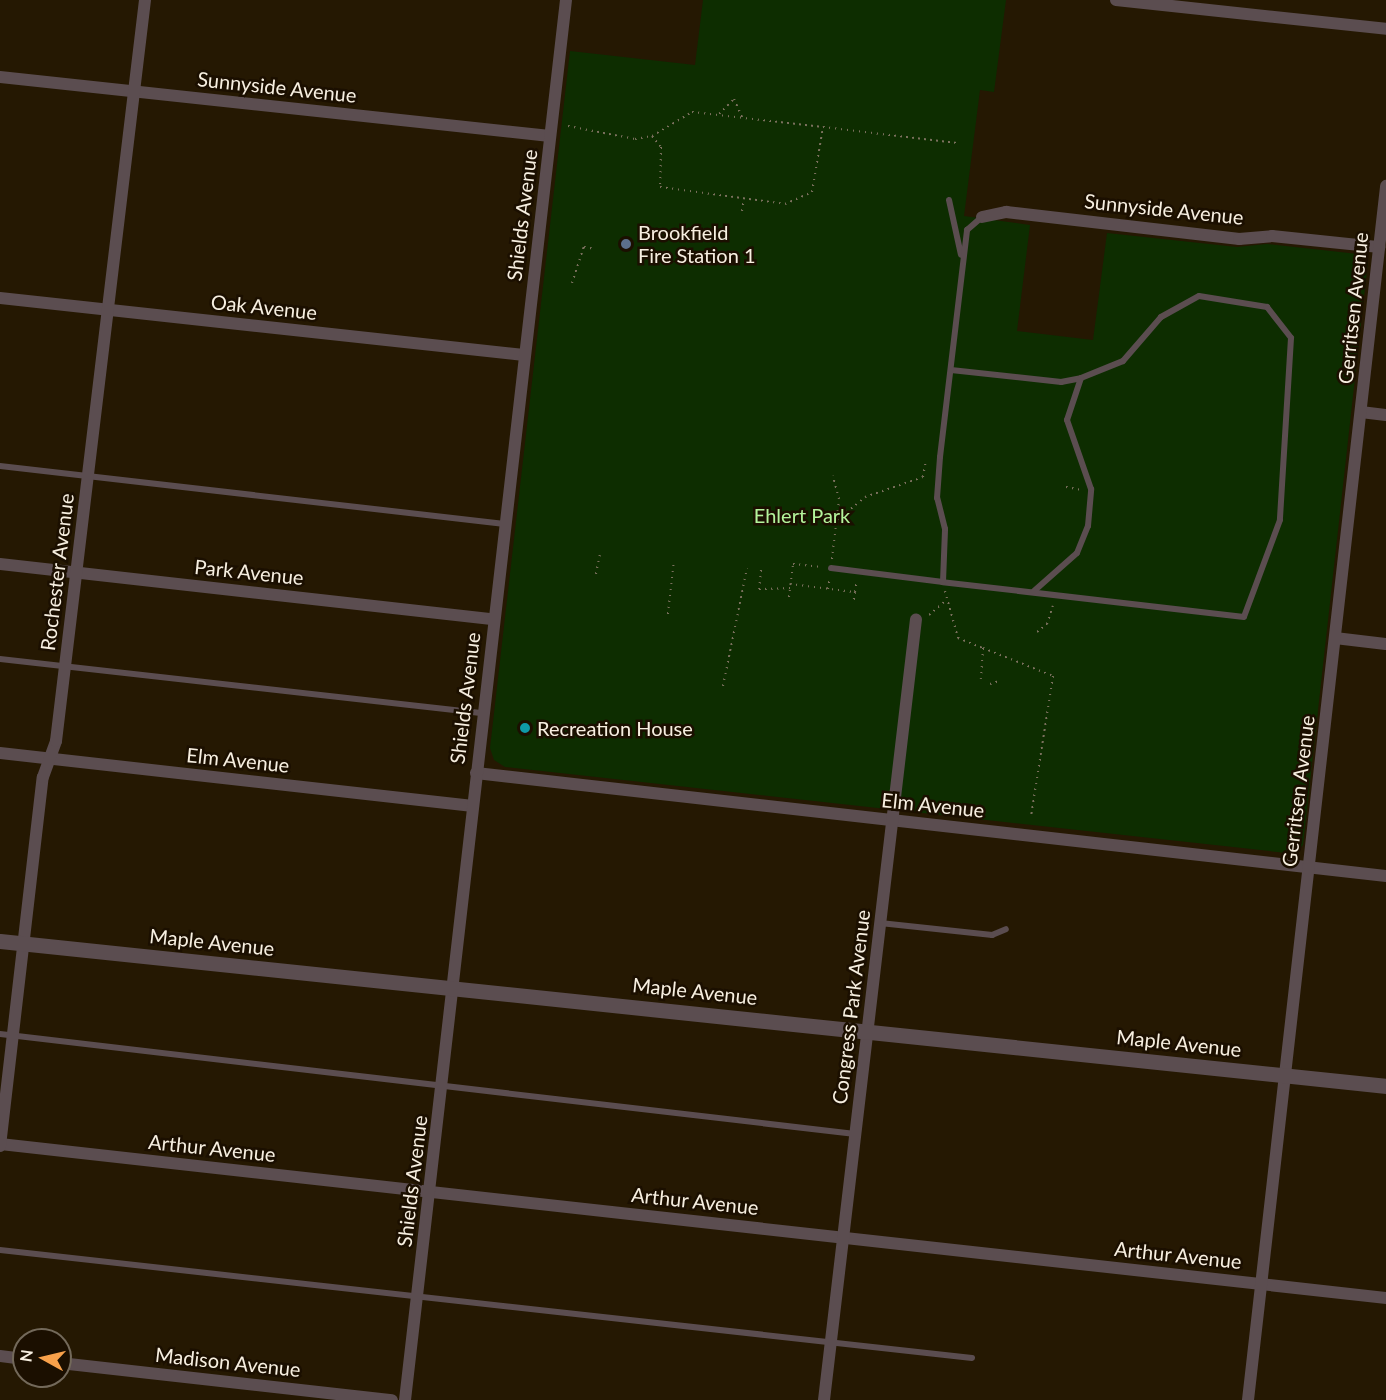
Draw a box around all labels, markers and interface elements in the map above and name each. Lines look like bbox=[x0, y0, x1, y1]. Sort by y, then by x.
street label: Sunnyside Avenue bbox=[196, 67, 358, 107]
street label: Shields Avenue bbox=[502, 147, 542, 283]
street label: Sunnyside Avenue bbox=[1083, 189, 1245, 229]
place label: Brookfield Fire Station 1 bbox=[638, 220, 756, 267]
street label: Gerritsen Avenue bbox=[1333, 231, 1373, 385]
marker: Brookfield Fire Station 1 bbox=[619, 237, 633, 251]
street label: Oak Avenue bbox=[209, 289, 319, 325]
street label: Rochester Avenue bbox=[35, 491, 79, 653]
park label: Ehlert Park bbox=[754, 503, 850, 527]
street label: Park Avenue bbox=[193, 554, 305, 590]
street label: Shields Avenue bbox=[445, 630, 485, 766]
street label: Gerritsen Avenue bbox=[1277, 713, 1319, 869]
place label: Recreation House bbox=[537, 716, 693, 740]
marker: Recreation House bbox=[518, 721, 532, 735]
street label: Elm Avenue bbox=[185, 743, 291, 777]
street label: Elm Avenue bbox=[880, 788, 986, 822]
street label: Congress Park Avenue bbox=[827, 908, 875, 1106]
street label: Maple Avenue bbox=[148, 923, 276, 961]
street label: Maple Avenue bbox=[631, 972, 759, 1010]
street label: Maple Avenue bbox=[1115, 1024, 1243, 1062]
street label: Shields Avenue bbox=[392, 1113, 432, 1249]
street label: Arthur Avenue bbox=[147, 1129, 277, 1167]
street label: Arthur Avenue bbox=[630, 1182, 760, 1220]
street label: Arthur Avenue bbox=[1113, 1236, 1243, 1274]
north arrow bbox=[12, 1328, 72, 1388]
street label: Madison Avenue bbox=[154, 1342, 302, 1382]
text: N bbox=[15, 1348, 36, 1363]

